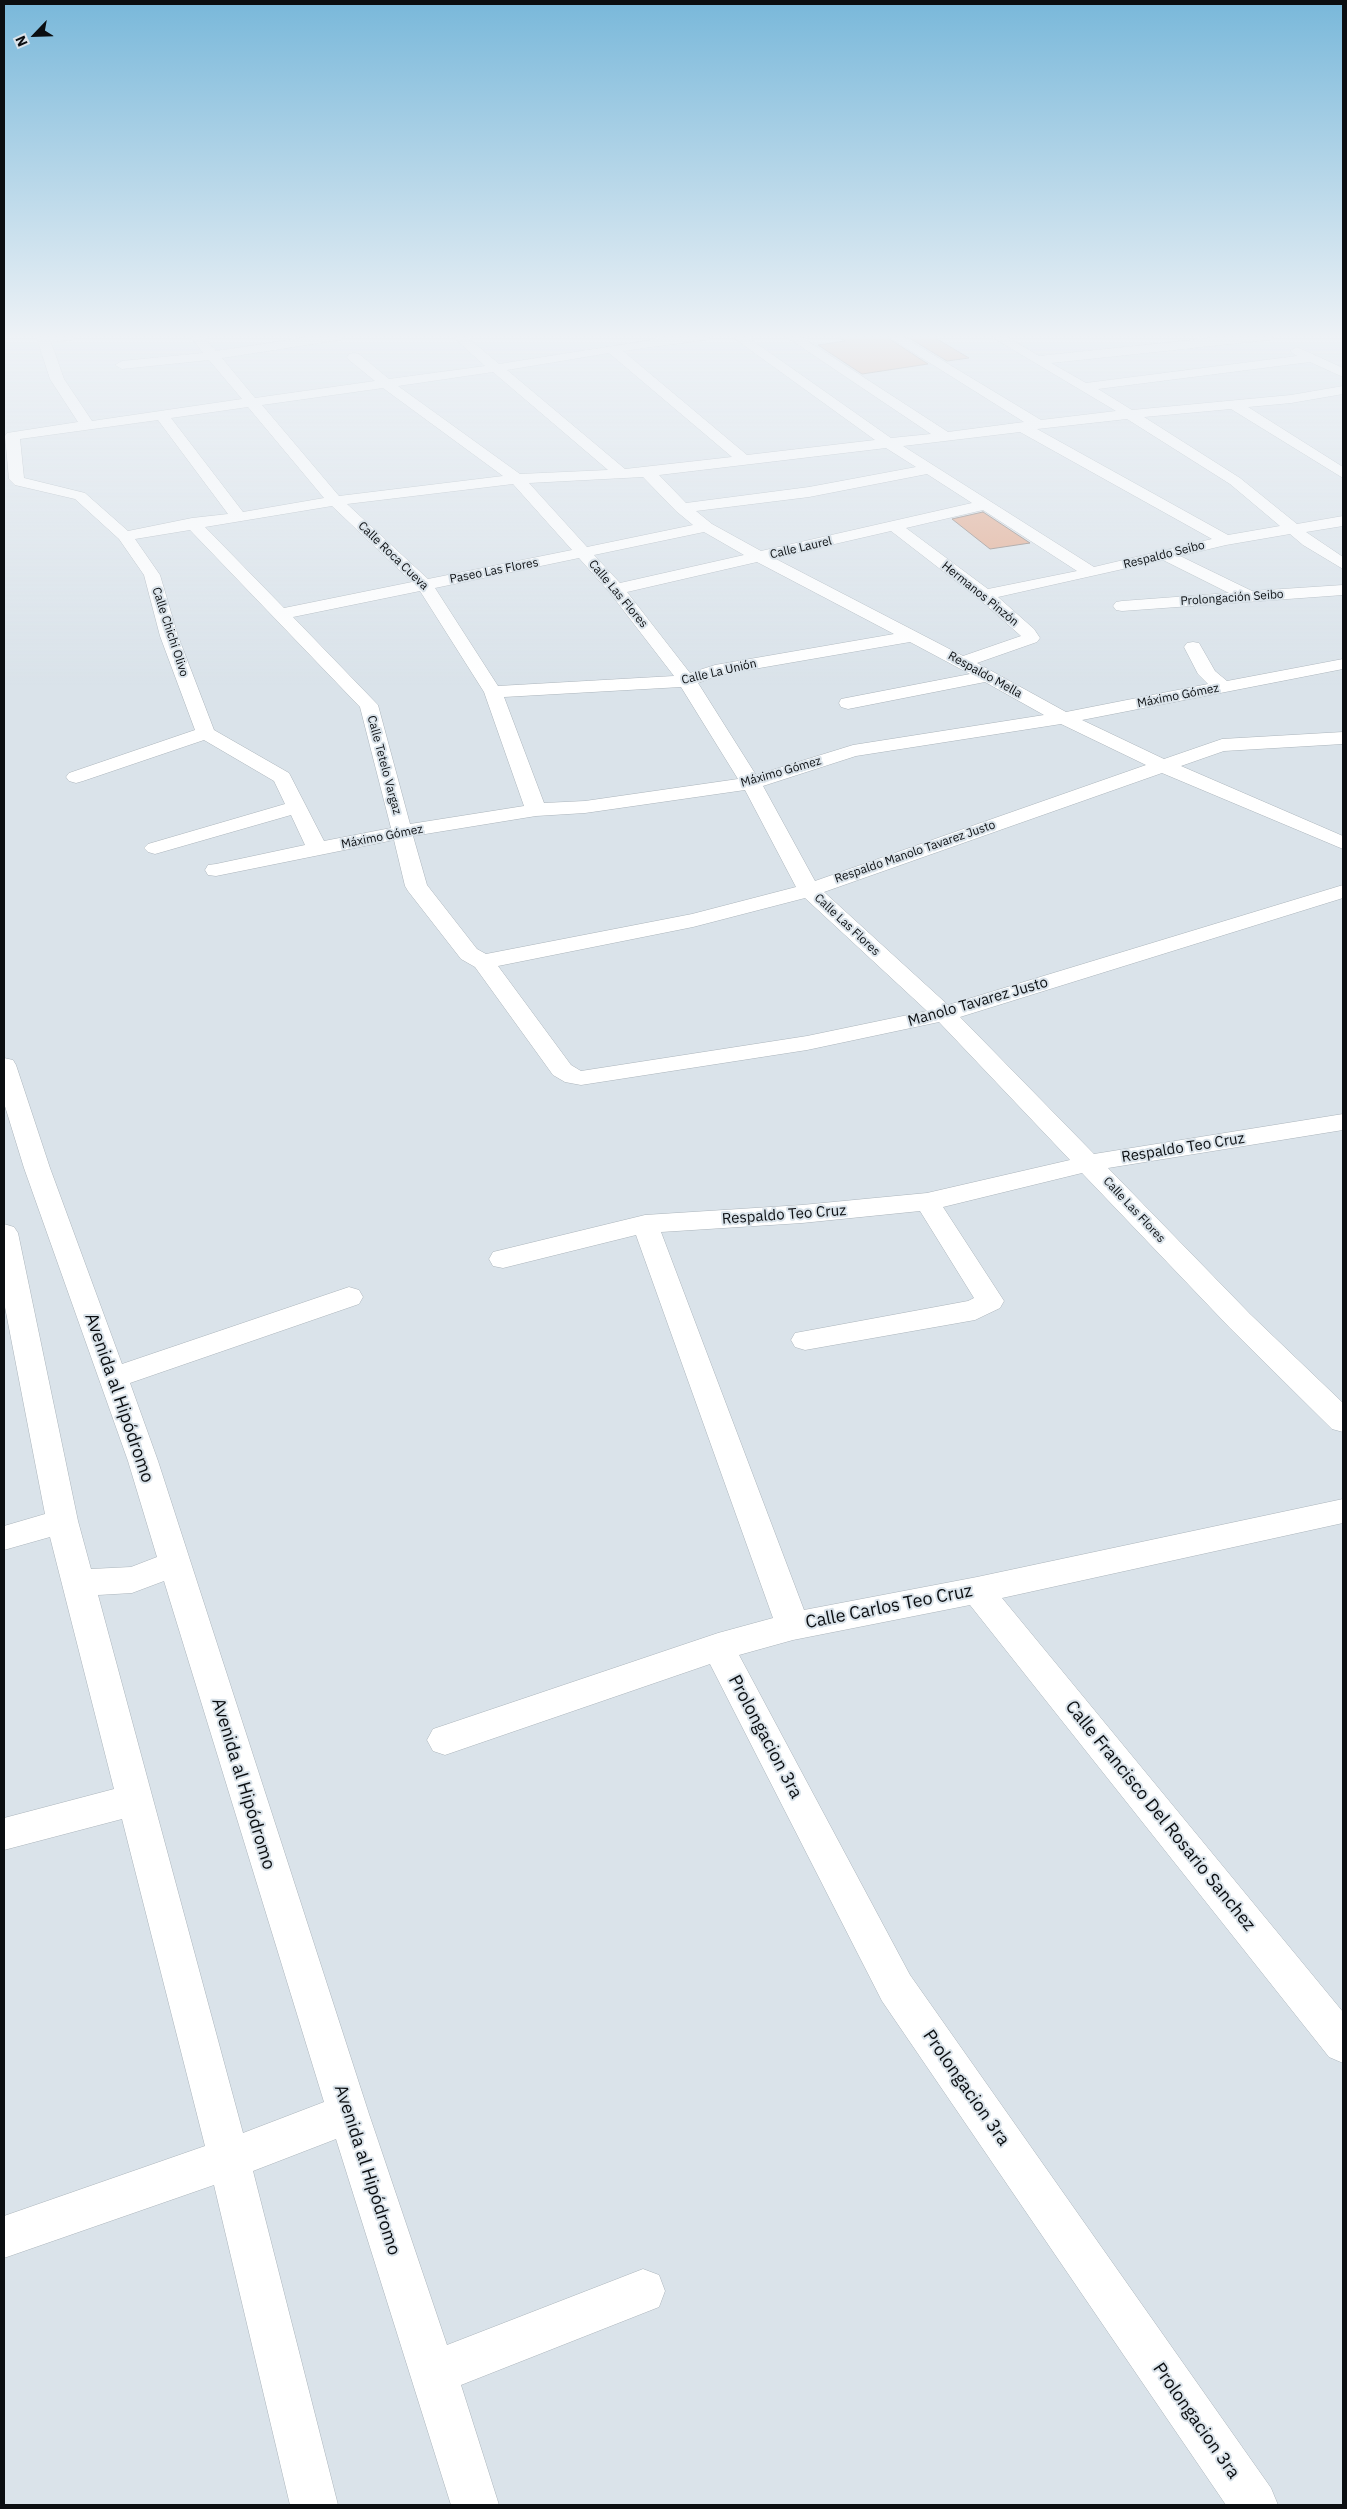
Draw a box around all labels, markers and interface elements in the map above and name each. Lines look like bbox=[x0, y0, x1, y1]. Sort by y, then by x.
north arrow bbox=[10, 10, 60, 60]
text: N bbox=[11, 33, 32, 49]
street label: Calle Roca Cueva bbox=[355, 519, 431, 593]
street label: Calle Laurel bbox=[769, 534, 833, 562]
street label: Respaldo Seibo bbox=[1122, 538, 1206, 572]
street label: Paseo Las Flores bbox=[448, 555, 540, 587]
street label: Calle Las Flores bbox=[585, 557, 651, 631]
street label: Hermanos Pinzón bbox=[939, 559, 1021, 629]
street label: Calle Chichi Olivo bbox=[149, 586, 191, 678]
street label: Prolongación Seibo bbox=[1180, 587, 1284, 609]
street label: Respaldo Mella bbox=[946, 649, 1024, 701]
street label: Calle La Unión bbox=[680, 656, 758, 688]
street label: Máximo Gómez bbox=[1136, 681, 1220, 711]
street label: Calle Tetelo Vargaz bbox=[364, 714, 404, 816]
street label: Máximo Gómez bbox=[739, 754, 823, 790]
street label: Respaldo Manolo Tavarez Justo bbox=[833, 818, 997, 886]
street label: Máximo Gómez bbox=[340, 822, 424, 852]
street label: Calle Las Flores bbox=[811, 891, 883, 959]
street label: Manolo Tavarez Justo bbox=[906, 973, 1050, 1031]
street label: Respaldo Teo Cruz bbox=[1120, 1129, 1246, 1167]
street label: Calle Las Flores bbox=[1100, 1174, 1168, 1246]
street label: Respaldo Teo Cruz bbox=[721, 1202, 847, 1228]
street label: Avenida al Hipódromo bbox=[80, 1310, 158, 1486]
street label: Calle Carlos Teo Cruz bbox=[804, 1580, 974, 1634]
street label: Prolongacion 3ra bbox=[723, 1672, 807, 1802]
street label: Avenida al Hipódromo bbox=[207, 1696, 279, 1872]
street label: Calle Francisco Del Rosario Sanchez bbox=[1060, 1696, 1260, 1936]
street label: Prolongacion 3ra bbox=[918, 2026, 1014, 2150]
street label: Avenida al Hipódromo bbox=[329, 2082, 405, 2258]
street label: Prolongacion 3ra bbox=[1148, 2359, 1244, 2483]

